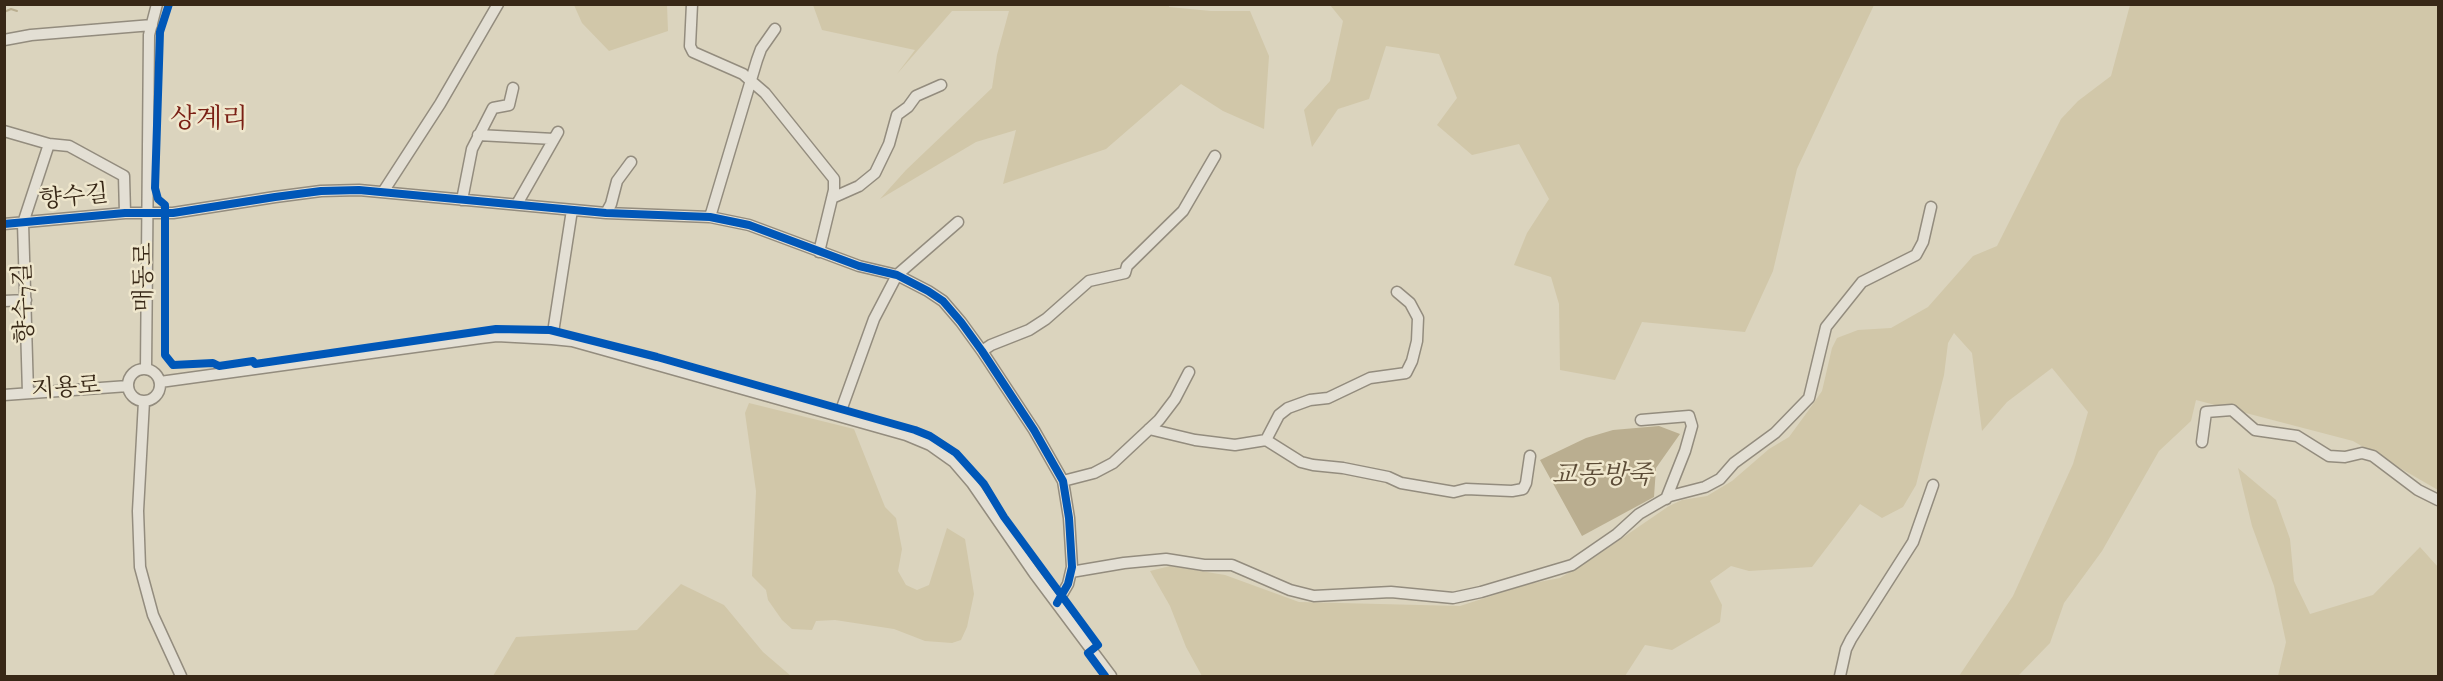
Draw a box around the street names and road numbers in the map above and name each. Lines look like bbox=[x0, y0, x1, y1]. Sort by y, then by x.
street label: 향수길 bbox=[38, 181, 110, 217]
street label: 매동로 bbox=[132, 242, 160, 312]
street label: 향수7길 bbox=[10, 262, 42, 344]
street label: 지용로 bbox=[30, 373, 102, 407]

